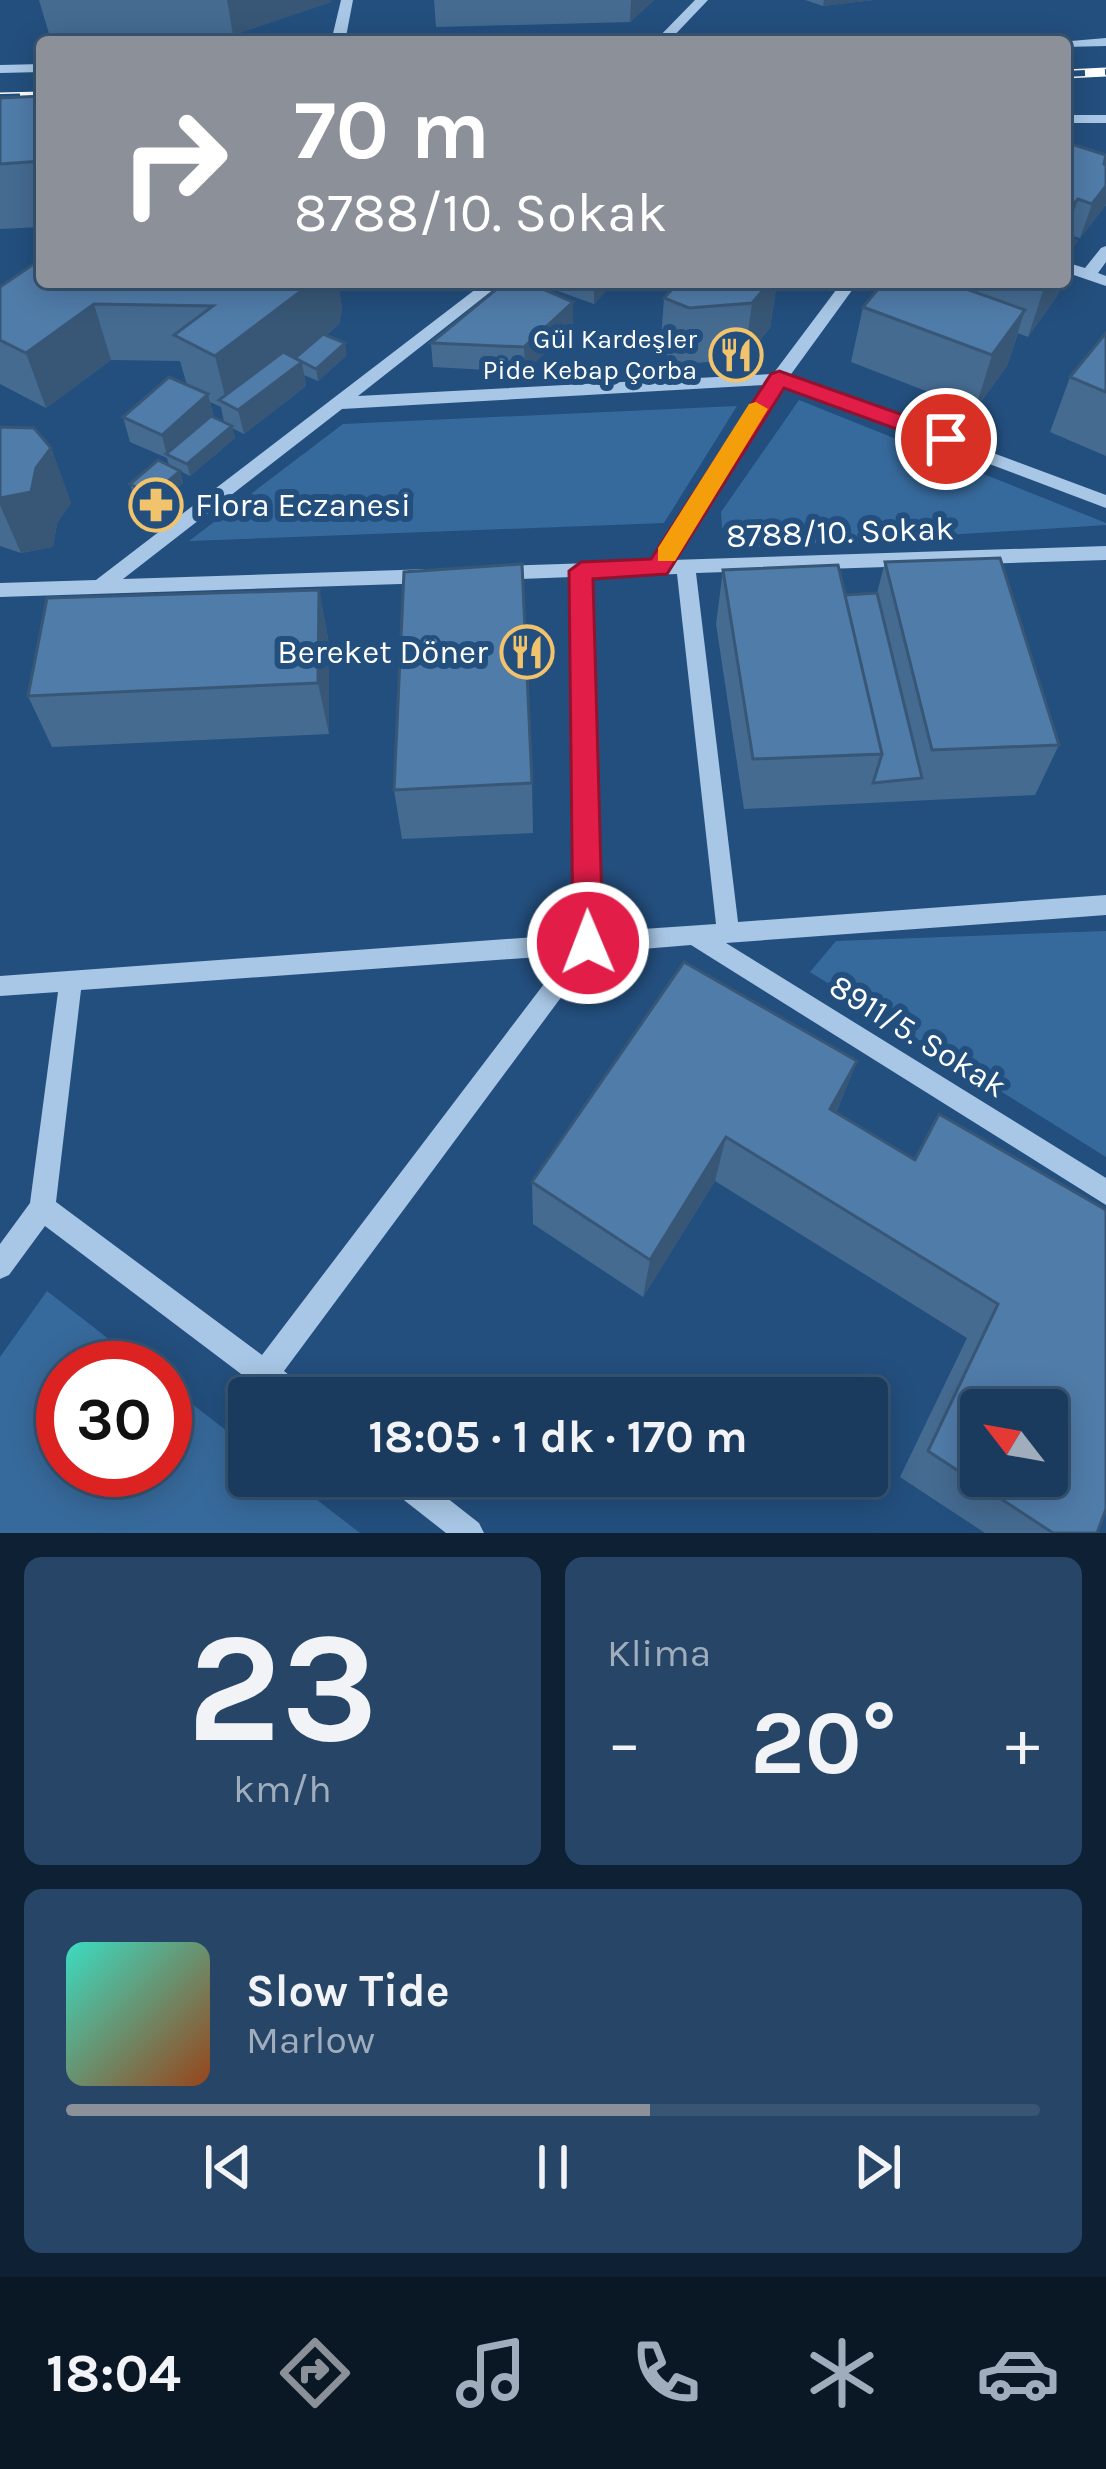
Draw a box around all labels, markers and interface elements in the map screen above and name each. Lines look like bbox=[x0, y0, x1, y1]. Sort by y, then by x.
text: 70 m bbox=[294, 81, 490, 179]
icon: right bbox=[96, 84, 252, 240]
text: 8788/10. Sokak bbox=[294, 181, 667, 245]
place label: Gül Kardeşler Pide Kebap Çorba bbox=[482, 323, 697, 386]
restaurant icon: Gül Kardeşler Pide Kebap Çorba bbox=[708, 327, 764, 383]
pin bbox=[895, 388, 997, 490]
icon: arrive bbox=[913, 406, 979, 472]
pharmacy icon: Flora Eczanesi bbox=[128, 477, 184, 533]
place label: Flora Eczanesi bbox=[195, 486, 411, 524]
street label: 8788/10. Sokak bbox=[725, 509, 955, 555]
restaurant icon: Bereket Döner bbox=[499, 624, 555, 680]
place label: Bereket Döner bbox=[277, 633, 488, 671]
position arrow bbox=[525, 880, 651, 1006]
street label: 8911/5. Sokak bbox=[823, 967, 1013, 1105]
speed limit sign: 30 bbox=[36, 1341, 192, 1497]
north arrow bbox=[960, 1389, 1068, 1497]
map controls bbox=[960, 1389, 1068, 1497]
text: 18:05 · 1 dk · 170 m bbox=[368, 1411, 748, 1463]
text: 23 bbox=[187, 1597, 378, 1779]
text: Klima bbox=[607, 1630, 711, 1676]
text: 20° bbox=[750, 1690, 897, 1796]
text: − bbox=[607, 1704, 642, 1782]
text: + bbox=[1005, 1704, 1040, 1782]
text: km/h bbox=[233, 1766, 332, 1812]
text: Slow Tide bbox=[246, 1965, 450, 2017]
text: Marlow bbox=[246, 2017, 375, 2063]
icon: previous bbox=[195, 2134, 261, 2200]
icon: pause bbox=[520, 2134, 586, 2200]
icon: next bbox=[845, 2134, 911, 2200]
icon: directions bbox=[273, 2331, 357, 2415]
icon: music bbox=[449, 2331, 533, 2415]
icon: phone bbox=[624, 2331, 708, 2415]
icon: climate bbox=[800, 2331, 884, 2415]
icon: car bbox=[976, 2331, 1060, 2415]
text: 18:04 bbox=[46, 2341, 181, 2405]

